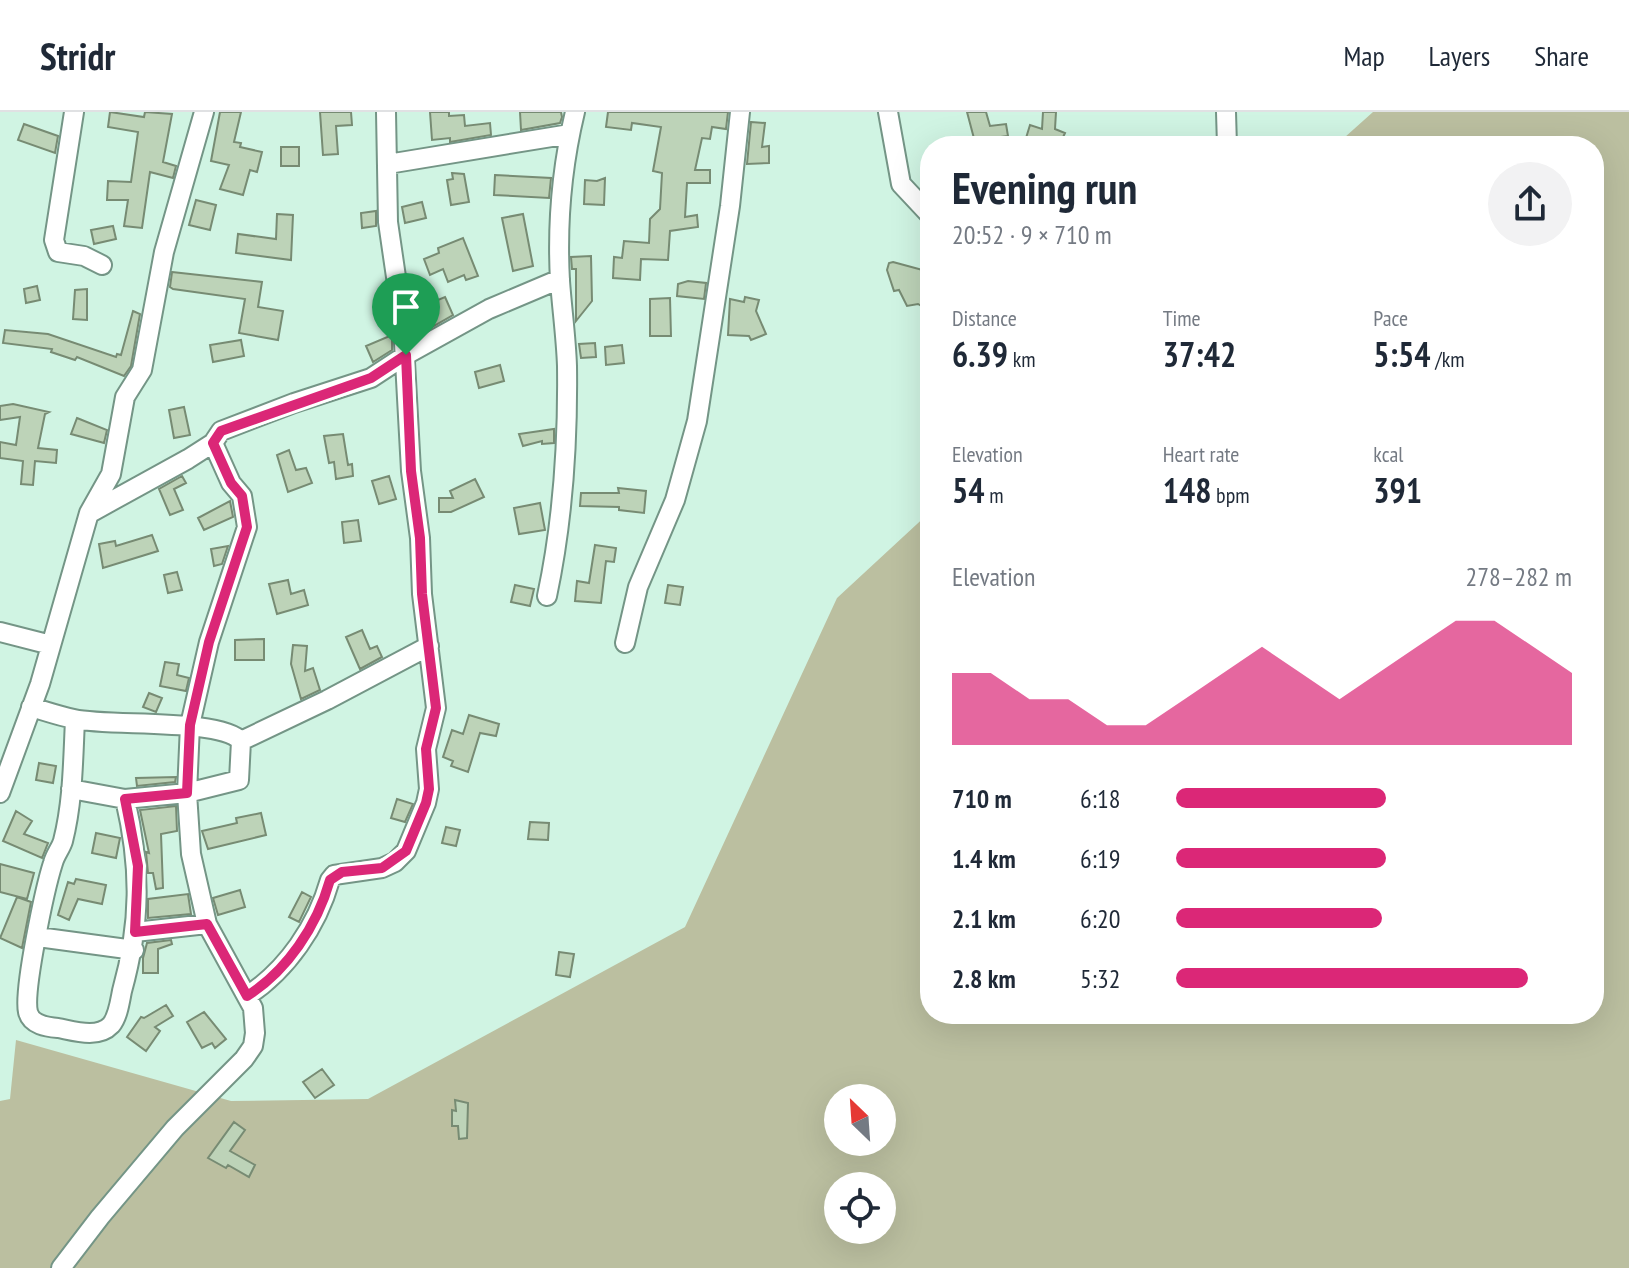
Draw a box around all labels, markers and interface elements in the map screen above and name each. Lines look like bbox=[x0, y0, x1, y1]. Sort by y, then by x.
text: Stridr bbox=[40, 31, 115, 80]
text: Map bbox=[1343, 37, 1385, 74]
text: Layers bbox=[1429, 37, 1490, 74]
text: Share bbox=[1534, 37, 1589, 74]
text: Evening run bbox=[952, 159, 1137, 216]
button: share bbox=[1488, 162, 1572, 246]
text: 20:52 · 9 × 710 m bbox=[952, 218, 1112, 251]
pin bbox=[372, 273, 440, 355]
icon: arrive bbox=[384, 285, 428, 329]
text: Distance bbox=[952, 304, 1017, 332]
text: Time bbox=[1163, 304, 1201, 332]
text: Pace bbox=[1373, 304, 1408, 332]
text: 6.39 bbox=[952, 332, 1008, 376]
text: 37:42 bbox=[1163, 332, 1236, 376]
text: 5:54 bbox=[1373, 332, 1431, 376]
text: km bbox=[1008, 345, 1036, 373]
text: /km bbox=[1431, 345, 1465, 373]
text: Elevation bbox=[952, 440, 1023, 468]
text: Heart rate bbox=[1163, 440, 1239, 468]
text: kcal bbox=[1373, 440, 1403, 468]
text: 54 bbox=[952, 468, 985, 512]
text: 148 bbox=[1163, 468, 1211, 512]
text: 391 bbox=[1373, 468, 1422, 512]
text: m bbox=[985, 481, 1004, 509]
text: bpm bbox=[1211, 481, 1250, 509]
text: Elevation bbox=[952, 560, 1035, 593]
text: 278–282 m bbox=[1466, 560, 1572, 593]
text: 710 m bbox=[952, 782, 1012, 815]
text: 6:18 bbox=[1080, 782, 1120, 815]
text: 1.4 km bbox=[952, 842, 1016, 875]
text: 6:19 bbox=[1080, 842, 1120, 875]
text: 2.1 km bbox=[952, 902, 1016, 935]
text: 6:20 bbox=[1080, 902, 1120, 935]
text: 2.8 km bbox=[952, 962, 1016, 995]
text: 5:32 bbox=[1080, 962, 1120, 995]
north arrow bbox=[824, 1084, 896, 1156]
map controls bbox=[824, 1084, 896, 1244]
button: locate bbox=[824, 1172, 896, 1244]

